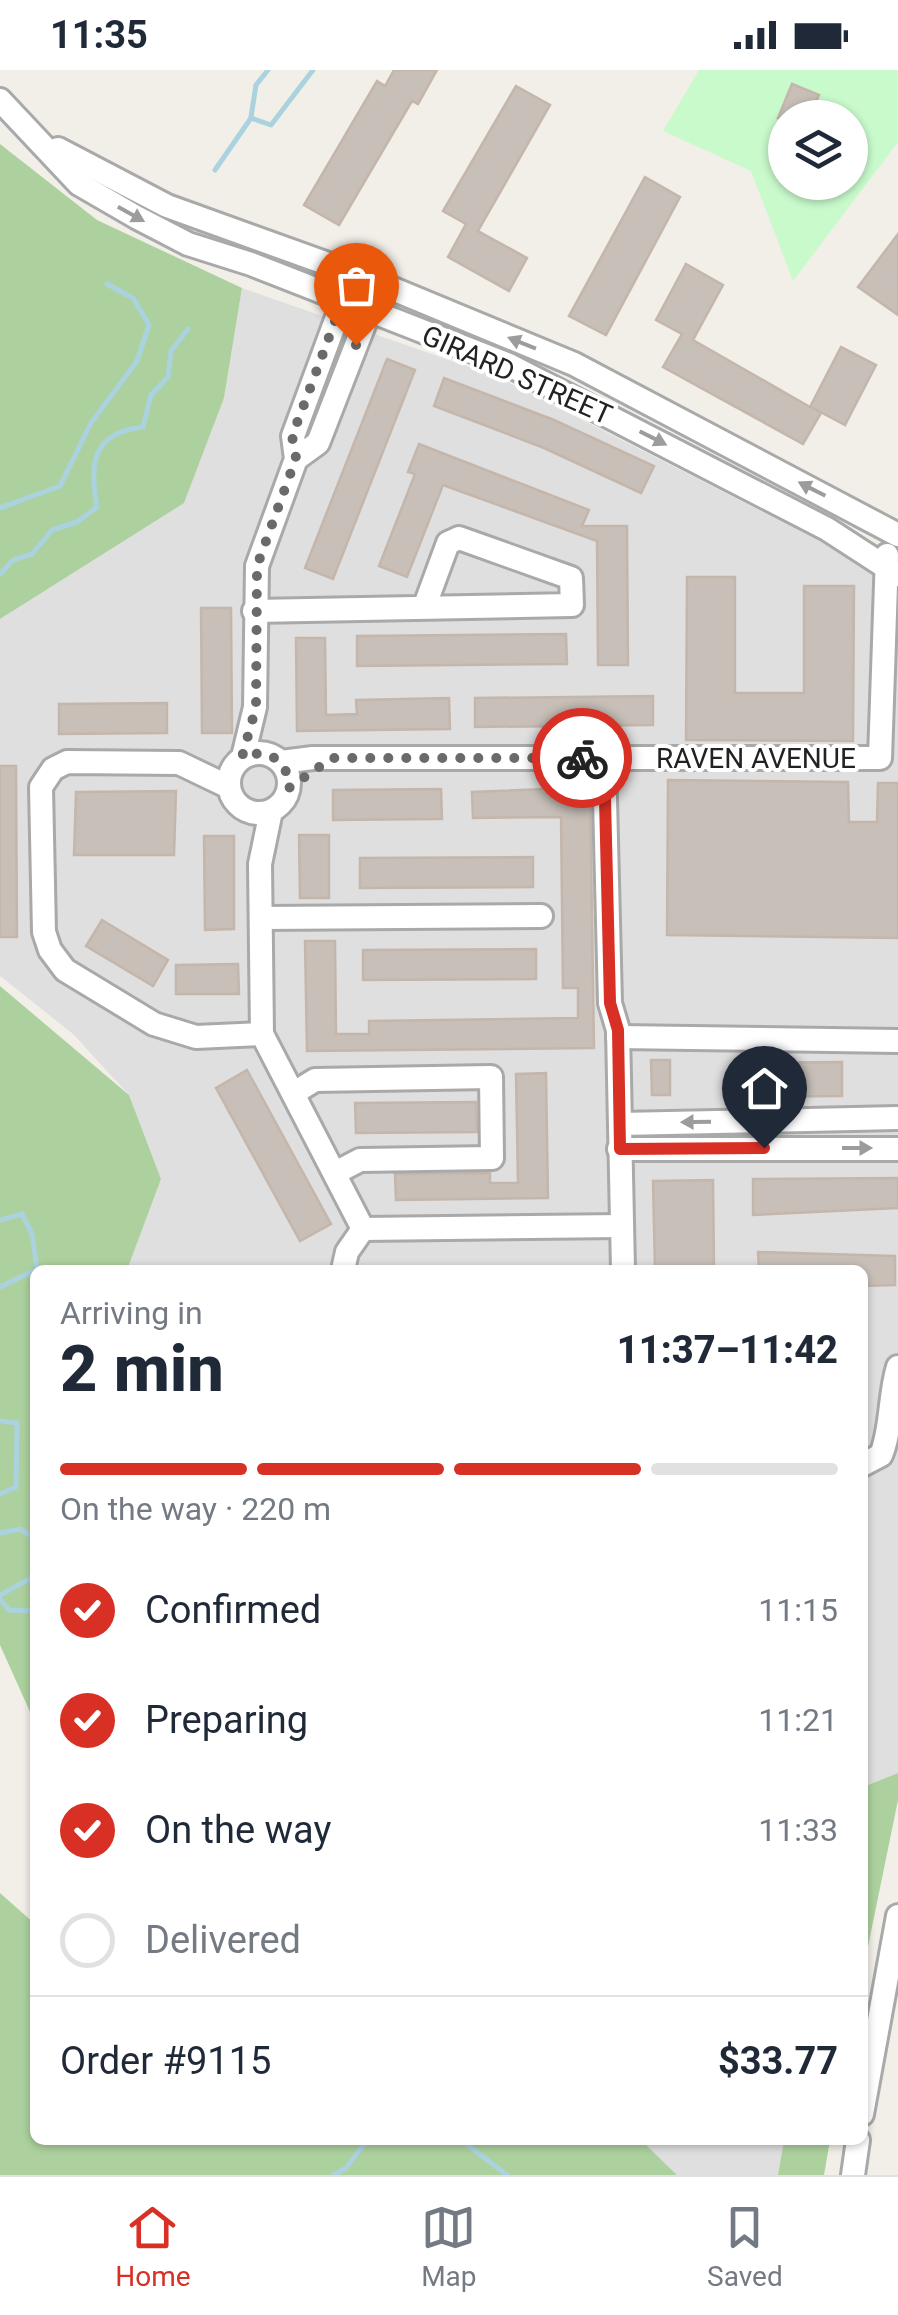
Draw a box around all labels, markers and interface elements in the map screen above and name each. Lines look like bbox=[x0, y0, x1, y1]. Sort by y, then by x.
text: 11:35 bbox=[50, 13, 148, 57]
map controls bbox=[768, 100, 868, 200]
button: layers bbox=[768, 100, 868, 200]
one-way arrow bbox=[116, 205, 145, 222]
pin bbox=[314, 243, 399, 346]
icon: bag bbox=[329, 258, 384, 313]
street label: GIRARD STREET bbox=[417, 318, 617, 432]
one-way arrow bbox=[507, 334, 537, 350]
one-way arrow bbox=[639, 429, 668, 446]
one-way arrow bbox=[797, 481, 826, 498]
courier bbox=[532, 708, 632, 808]
icon: bike bbox=[555, 731, 610, 786]
street label: RAVEN AVENUE bbox=[656, 742, 856, 775]
pin bbox=[722, 1046, 807, 1149]
icon: home bbox=[737, 1061, 792, 1116]
one-way arrow bbox=[679, 1114, 711, 1130]
one-way arrow bbox=[841, 1140, 873, 1156]
text: Arriving in bbox=[60, 1294, 203, 1332]
text: 11:37–11:42 bbox=[617, 1328, 838, 1372]
text: 2 min bbox=[60, 1331, 224, 1407]
text: On the way · 220 m bbox=[60, 1490, 331, 1528]
icon: check bbox=[60, 1583, 115, 1638]
text: Confirmed bbox=[145, 1588, 321, 1632]
text: 11:15 bbox=[758, 1591, 838, 1629]
icon: check bbox=[60, 1693, 115, 1748]
text: Preparing bbox=[145, 1698, 308, 1742]
text: 11:21 bbox=[758, 1701, 838, 1739]
icon: check bbox=[60, 1803, 115, 1858]
text: On the way bbox=[145, 1808, 331, 1852]
text: 11:33 bbox=[758, 1811, 838, 1849]
text: Delivered bbox=[145, 1918, 301, 1962]
text: Order #9115 bbox=[60, 2039, 271, 2083]
text: $33.77 bbox=[718, 2039, 838, 2083]
tab: Home bbox=[115, 2200, 191, 2293]
tab: Map bbox=[421, 2200, 477, 2293]
tab: Saved bbox=[707, 2200, 783, 2293]

